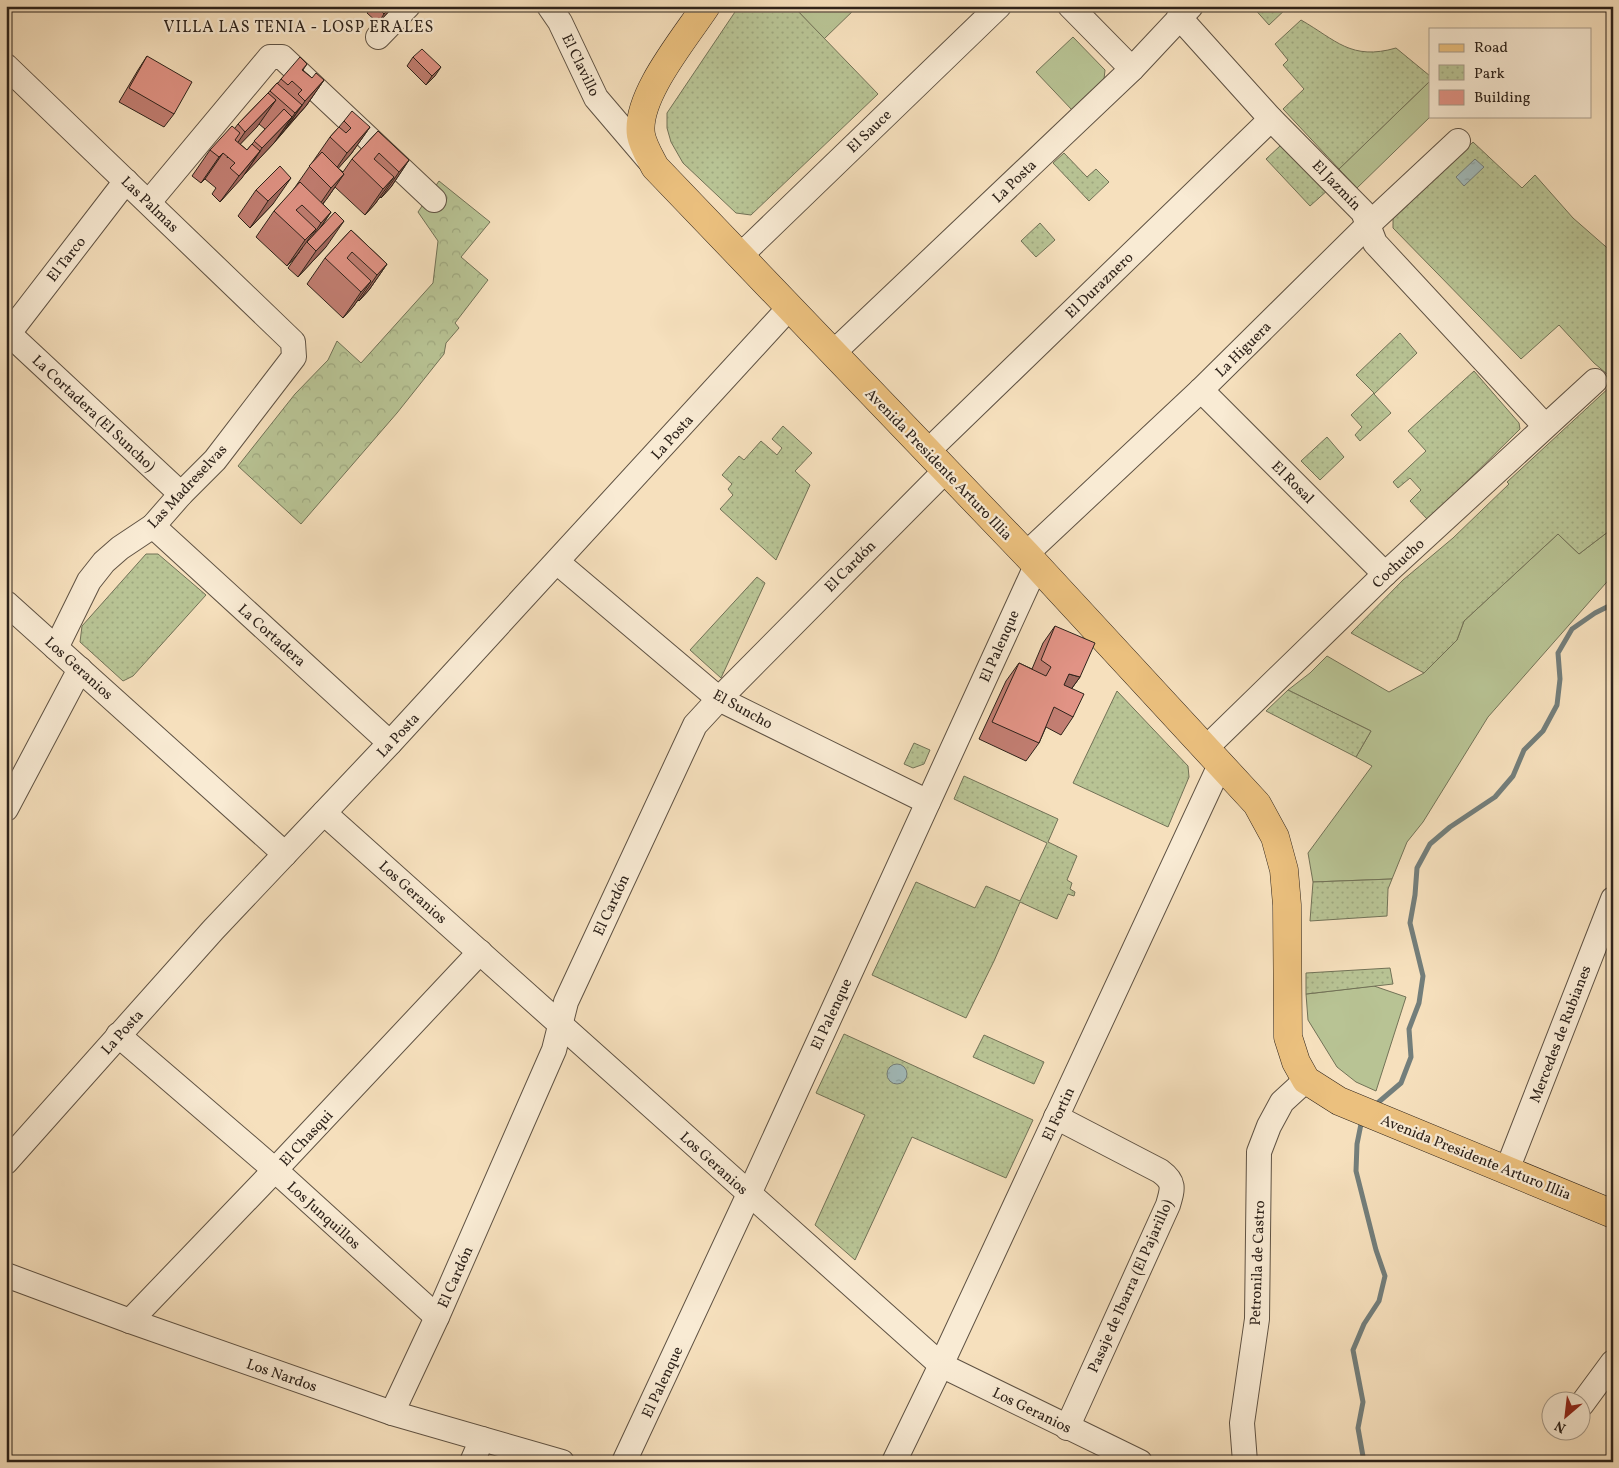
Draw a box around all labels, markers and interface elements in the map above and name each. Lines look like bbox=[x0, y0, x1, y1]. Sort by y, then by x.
district label: VILLA LAS TENIA - LOSP ERALES bbox=[164, 17, 434, 39]
legend bbox=[1429, 28, 1592, 118]
street label: El Clavillo bbox=[555, 31, 604, 100]
text: Road bbox=[1474, 38, 1508, 59]
text: Park bbox=[1474, 64, 1505, 85]
text: Building bbox=[1474, 88, 1531, 109]
street label: El Sauce bbox=[843, 106, 897, 159]
street label: La Posta bbox=[988, 156, 1042, 209]
street label: El Jazmín bbox=[1306, 156, 1365, 216]
street label: Las Palmas bbox=[115, 172, 183, 238]
street label: El Tarco bbox=[43, 233, 92, 287]
street label: El Duraznero bbox=[1061, 248, 1139, 324]
street label: La Higuera bbox=[1211, 317, 1277, 383]
street label: La Cortadera (El Suncho) bbox=[27, 351, 159, 477]
street label: Avenida Presidente Arturo Illia bbox=[860, 384, 1016, 546]
street label: La Posta bbox=[647, 411, 699, 465]
street label: Las Madreselvas bbox=[143, 440, 233, 534]
street label: El Rosal bbox=[1266, 457, 1318, 509]
street label: Cochucho bbox=[1368, 534, 1430, 594]
street label: El Cardón bbox=[820, 536, 882, 598]
street label: La Cortadera bbox=[232, 600, 310, 672]
street label: El Palenque bbox=[975, 607, 1026, 686]
street label: Los Geranios bbox=[39, 633, 117, 706]
street label: El Suncho bbox=[709, 685, 776, 735]
street label: La Posta bbox=[373, 709, 425, 763]
street label: Los Geranios bbox=[373, 857, 451, 930]
street label: El Cardón bbox=[589, 872, 636, 940]
street label: Mercedes de Rubianes bbox=[1525, 963, 1597, 1106]
street label: El Palenque bbox=[807, 975, 858, 1054]
street label: La Posta bbox=[97, 1006, 149, 1060]
street label: El Fortin bbox=[1038, 1084, 1081, 1145]
street label: El Chasqui bbox=[275, 1106, 339, 1172]
street label: Avenida Presidente Arturo Illia bbox=[1377, 1110, 1574, 1206]
street label: Los Geranios bbox=[674, 1128, 752, 1201]
street label: Los Junquillos bbox=[282, 1177, 364, 1255]
street label: Pasaje de Ibarra (El Pajarillo) bbox=[1084, 1197, 1179, 1377]
street label: Petronila de Castro bbox=[1246, 1200, 1271, 1326]
street label: El Cardón bbox=[433, 1243, 479, 1312]
street label: El Palenque bbox=[638, 1343, 689, 1422]
street label: Los Nardos bbox=[243, 1355, 320, 1398]
street label: Los Geranios bbox=[988, 1383, 1074, 1440]
north arrow bbox=[1542, 1390, 1592, 1440]
text: N bbox=[1552, 1415, 1570, 1437]

